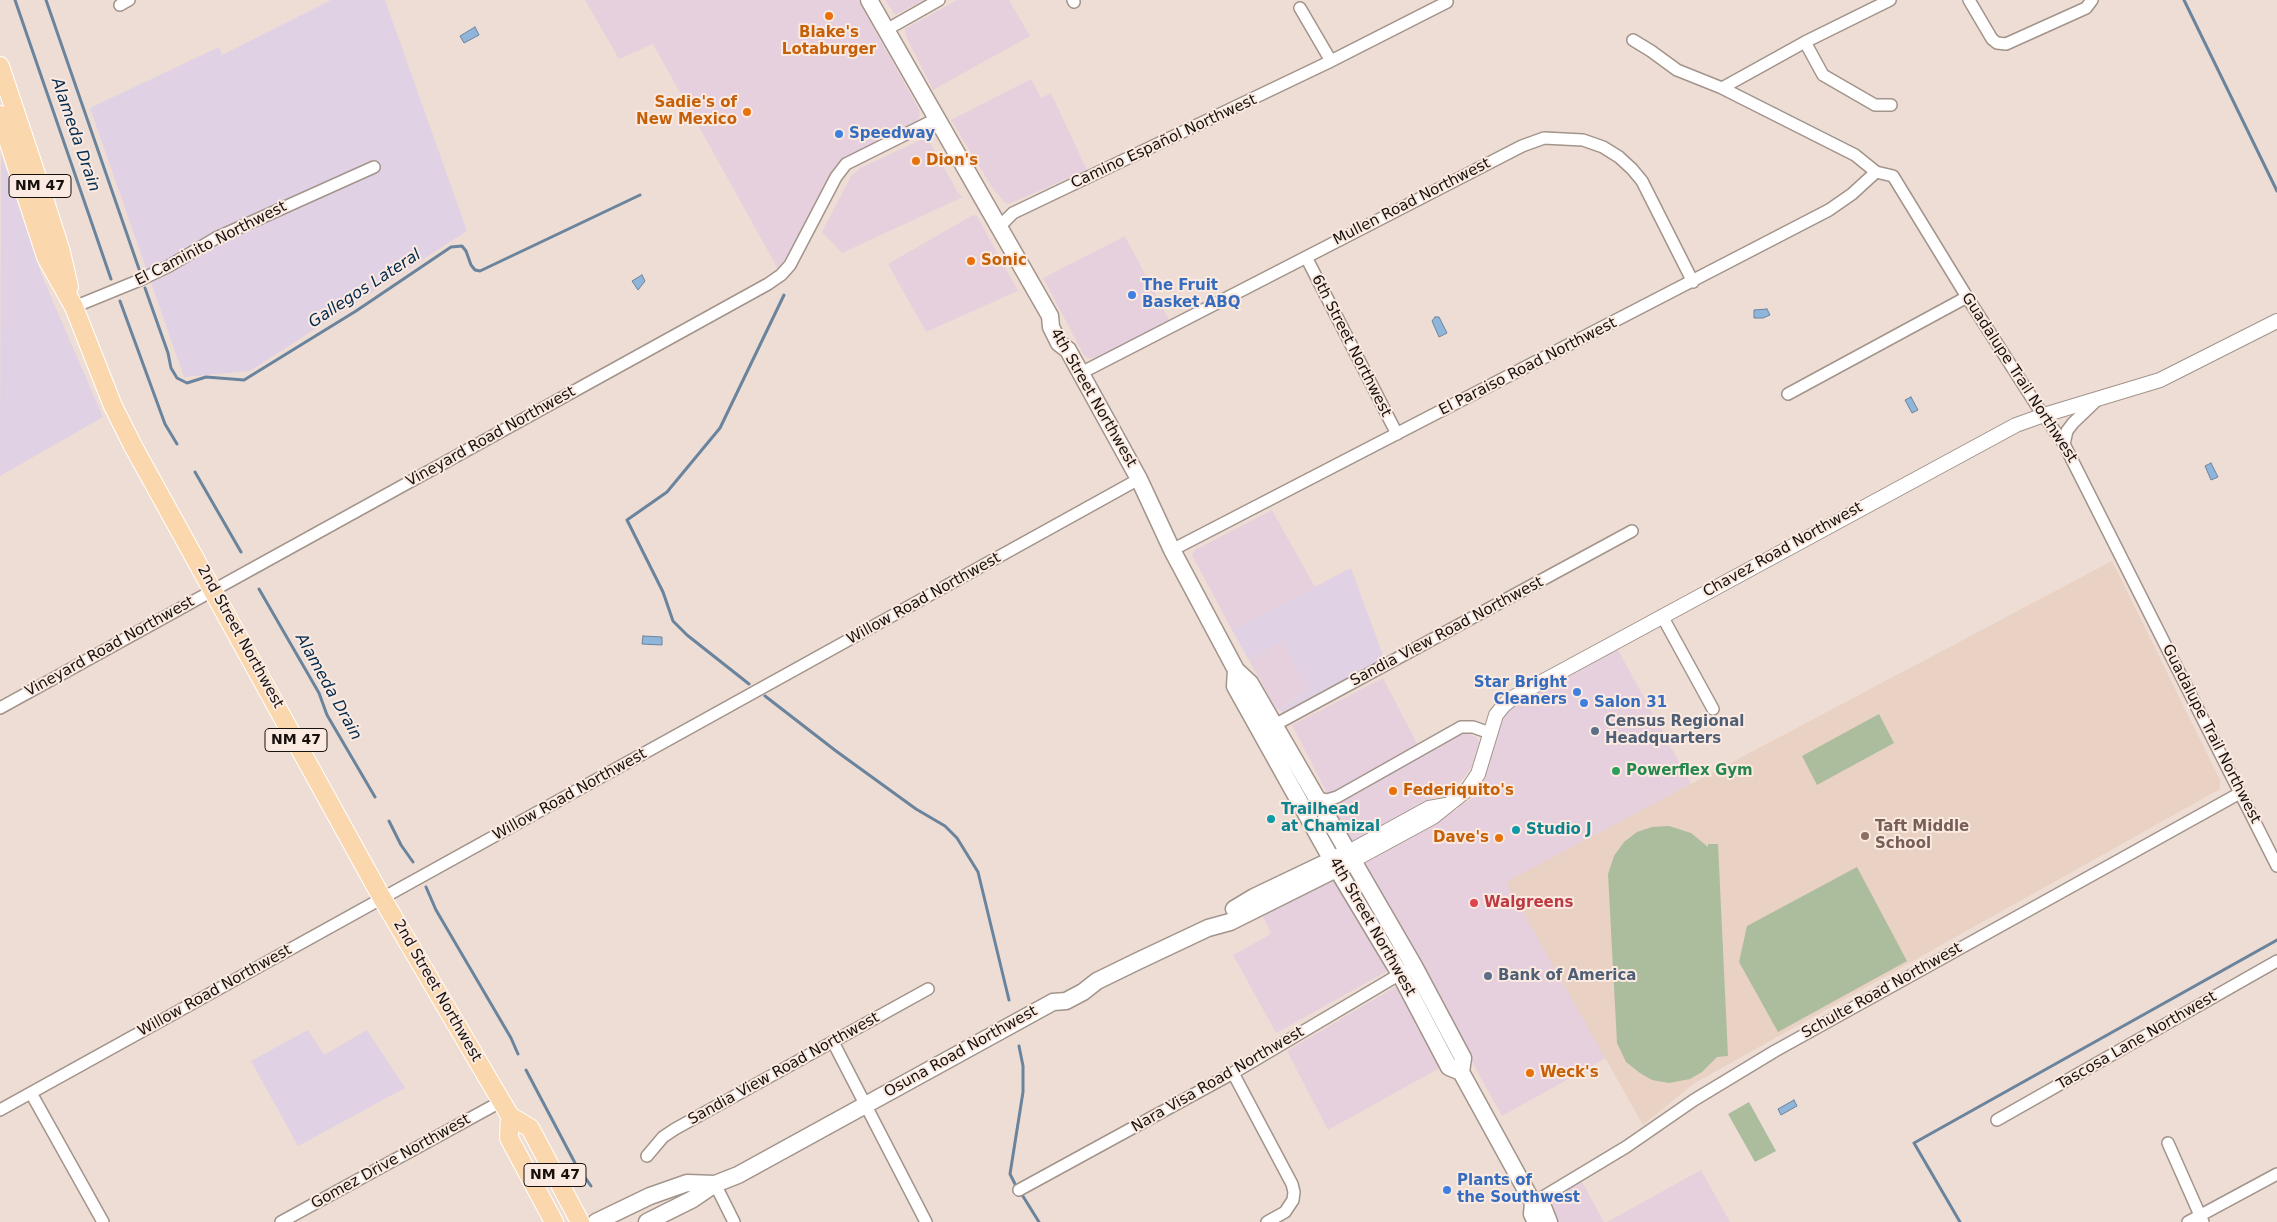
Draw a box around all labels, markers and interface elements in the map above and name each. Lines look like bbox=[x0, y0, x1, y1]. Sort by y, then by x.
marker: Blake's Lotaburger bbox=[823, 10, 835, 22]
place label: Blake's Lotaburger bbox=[782, 24, 876, 59]
water label: Alameda Drain bbox=[47, 76, 103, 194]
street label: Camino Español Northwest bbox=[1068, 91, 1260, 193]
place label: Sadie's of New Mexico bbox=[636, 94, 737, 129]
marker: Sadie's of New Mexico bbox=[741, 106, 753, 118]
place label: Speedway bbox=[849, 125, 935, 143]
marker: Speedway bbox=[833, 128, 845, 140]
place label: Dion's bbox=[926, 152, 978, 170]
marker: Dion's bbox=[910, 155, 922, 167]
street label: Mullen Road Northwest bbox=[1330, 155, 1494, 249]
road number: NM 47 bbox=[9, 175, 71, 198]
street label: El Caminito Northwest bbox=[132, 198, 290, 290]
water label: Gallegos Lateral bbox=[305, 246, 425, 332]
place label: Sonic bbox=[981, 252, 1027, 270]
marker: Sonic bbox=[965, 255, 977, 267]
street label: 6th Street Northwest bbox=[1307, 272, 1395, 420]
place label: The Fruit Basket ABQ bbox=[1142, 277, 1240, 312]
marker: The Fruit Basket ABQ bbox=[1126, 289, 1138, 301]
street label: Guadalupe Trail Northwest bbox=[1957, 290, 2081, 466]
street label: El Paraiso Road Northwest bbox=[1436, 314, 1620, 420]
street label: 4th Street Northwest bbox=[1046, 325, 1140, 471]
street label: Vineyard Road Northwest bbox=[403, 383, 579, 491]
street label: Chavez Road Northwest bbox=[1700, 499, 1866, 601]
street label: Willow Road Northwest bbox=[844, 549, 1004, 649]
street label: 2nd Street Northwest bbox=[193, 562, 287, 712]
street label: Sandia View Road Northwest bbox=[1348, 573, 1546, 691]
street label: Vineyard Road Northwest bbox=[22, 593, 198, 701]
water label: Alameda Drain bbox=[291, 630, 365, 744]
street label: Guadalupe Trail Northwest bbox=[2158, 641, 2264, 827]
place label: Star Bright Cleaners bbox=[1474, 674, 1567, 709]
marker: Star Bright Cleaners bbox=[1571, 686, 1583, 698]
place label: Salon 31 bbox=[1594, 694, 1667, 712]
marker: Salon 31 bbox=[1578, 697, 1590, 709]
place label: Census Regional Headquarters bbox=[1605, 713, 1744, 748]
marker: Census Regional Headquarters bbox=[1589, 725, 1601, 737]
road number: NM 47 bbox=[265, 728, 327, 752]
street label: Willow Road Northwest bbox=[490, 745, 650, 845]
place label: Powerflex Gym bbox=[1626, 762, 1753, 780]
marker: Powerflex Gym bbox=[1610, 765, 1622, 777]
place label: Federiquito's bbox=[1403, 782, 1514, 800]
marker: Federiquito's bbox=[1387, 785, 1399, 797]
place label: Trailhead at Chamizal bbox=[1281, 801, 1380, 836]
marker: Trailhead at Chamizal bbox=[1265, 813, 1277, 825]
place label: Taft Middle School bbox=[1875, 818, 1969, 853]
place label: Studio J bbox=[1526, 821, 1592, 839]
marker: Studio J bbox=[1510, 824, 1522, 836]
place label: Dave's bbox=[1433, 829, 1489, 847]
marker: Taft Middle School bbox=[1859, 830, 1871, 842]
marker: Dave's bbox=[1493, 832, 1505, 844]
street label: 4th Street Northwest bbox=[1325, 854, 1419, 1000]
place label: Walgreens bbox=[1484, 894, 1573, 912]
marker: Walgreens bbox=[1468, 897, 1480, 909]
street label: 2nd Street Northwest bbox=[389, 917, 485, 1065]
street label: Schulte Road Northwest bbox=[1799, 939, 1965, 1043]
street label: Willow Road Northwest bbox=[135, 941, 295, 1041]
place label: Bank of America bbox=[1498, 967, 1636, 985]
marker: Bank of America bbox=[1482, 970, 1494, 982]
street label: Tascosa Lane Northwest bbox=[2054, 988, 2220, 1094]
street label: Osuna Road Northwest bbox=[881, 1002, 1041, 1102]
street label: Sandia View Road Northwest bbox=[685, 1009, 883, 1129]
street label: Nara Visa Road Northwest bbox=[1129, 1023, 1307, 1137]
place label: Weck's bbox=[1540, 1064, 1599, 1082]
marker: Weck's bbox=[1524, 1067, 1536, 1079]
street label: Gomez Drive Northwest bbox=[308, 1111, 474, 1213]
road number: NM 47 bbox=[524, 1164, 586, 1186]
place label: Plants of the Southwest bbox=[1457, 1172, 1580, 1207]
marker: Plants of the Southwest bbox=[1441, 1184, 1453, 1196]

